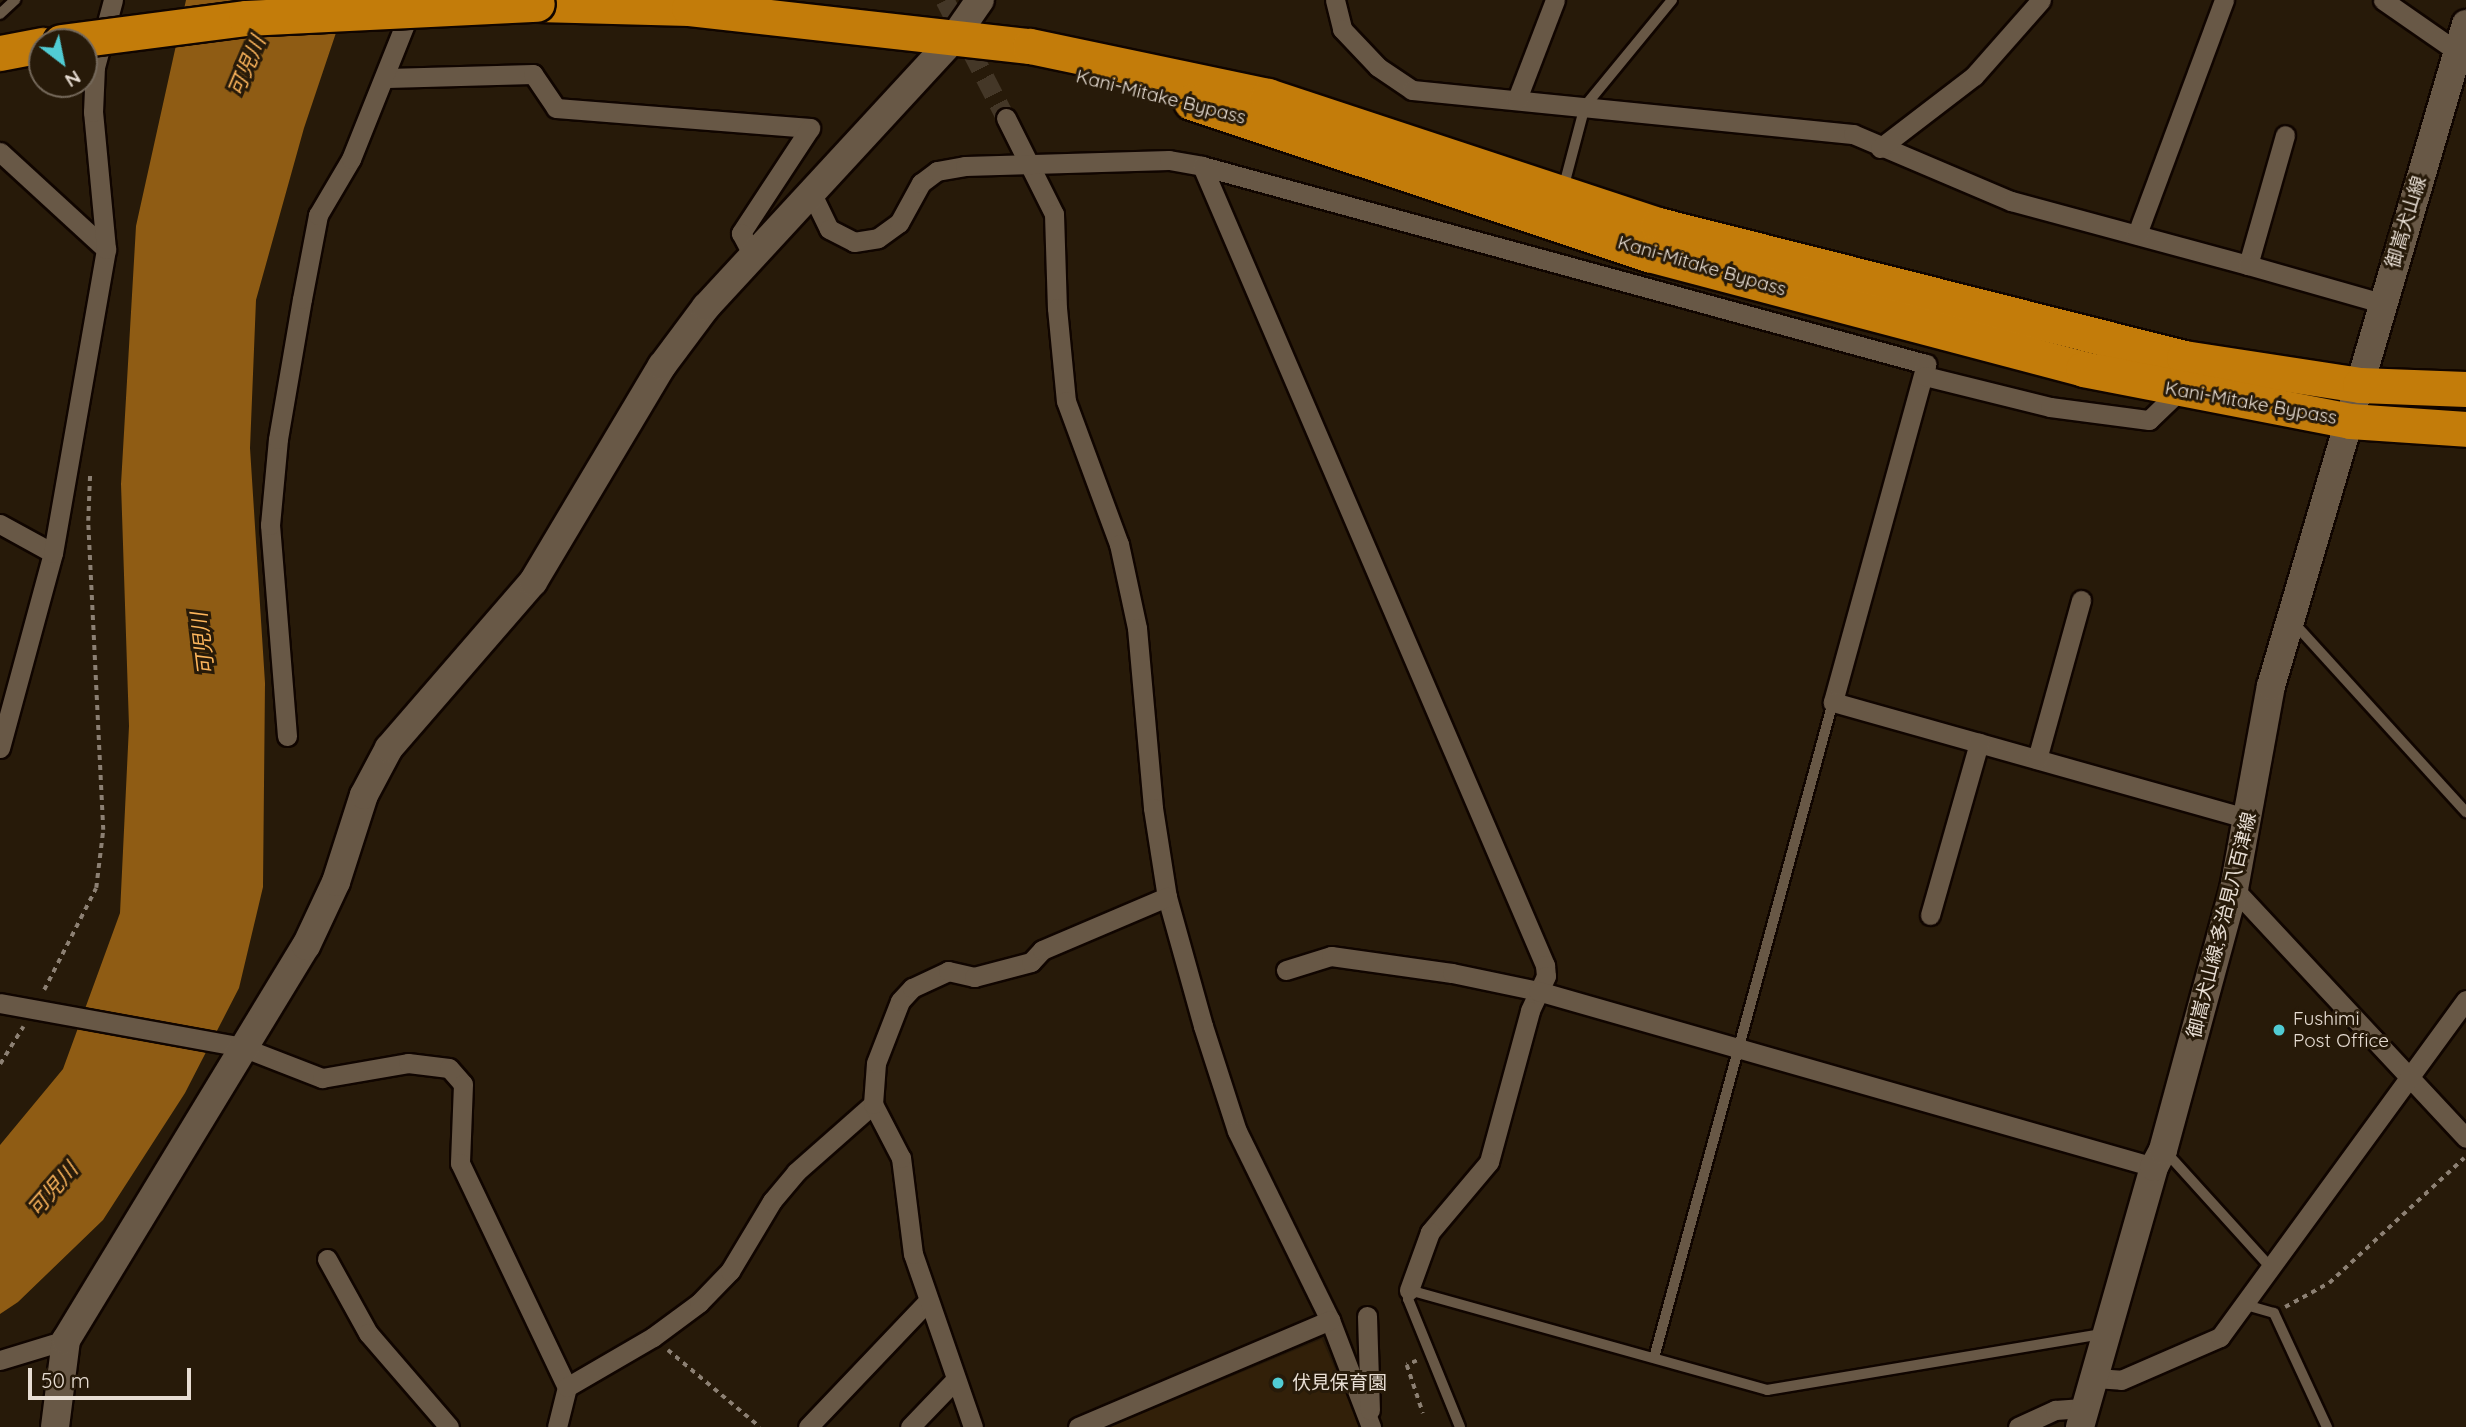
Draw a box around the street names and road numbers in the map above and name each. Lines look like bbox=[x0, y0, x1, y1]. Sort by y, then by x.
street label: Kani-Mitake Bypass bbox=[1074, 65, 1248, 129]
street label: 御嵩犬山線 bbox=[2381, 173, 2431, 271]
street label: Kani-Mitake Bypass bbox=[1615, 231, 1789, 301]
street label: Kani-Mitake Bypass bbox=[2163, 377, 2339, 429]
street label: 御嵩犬山線;多治見八百津線 bbox=[2183, 810, 2261, 1040]

